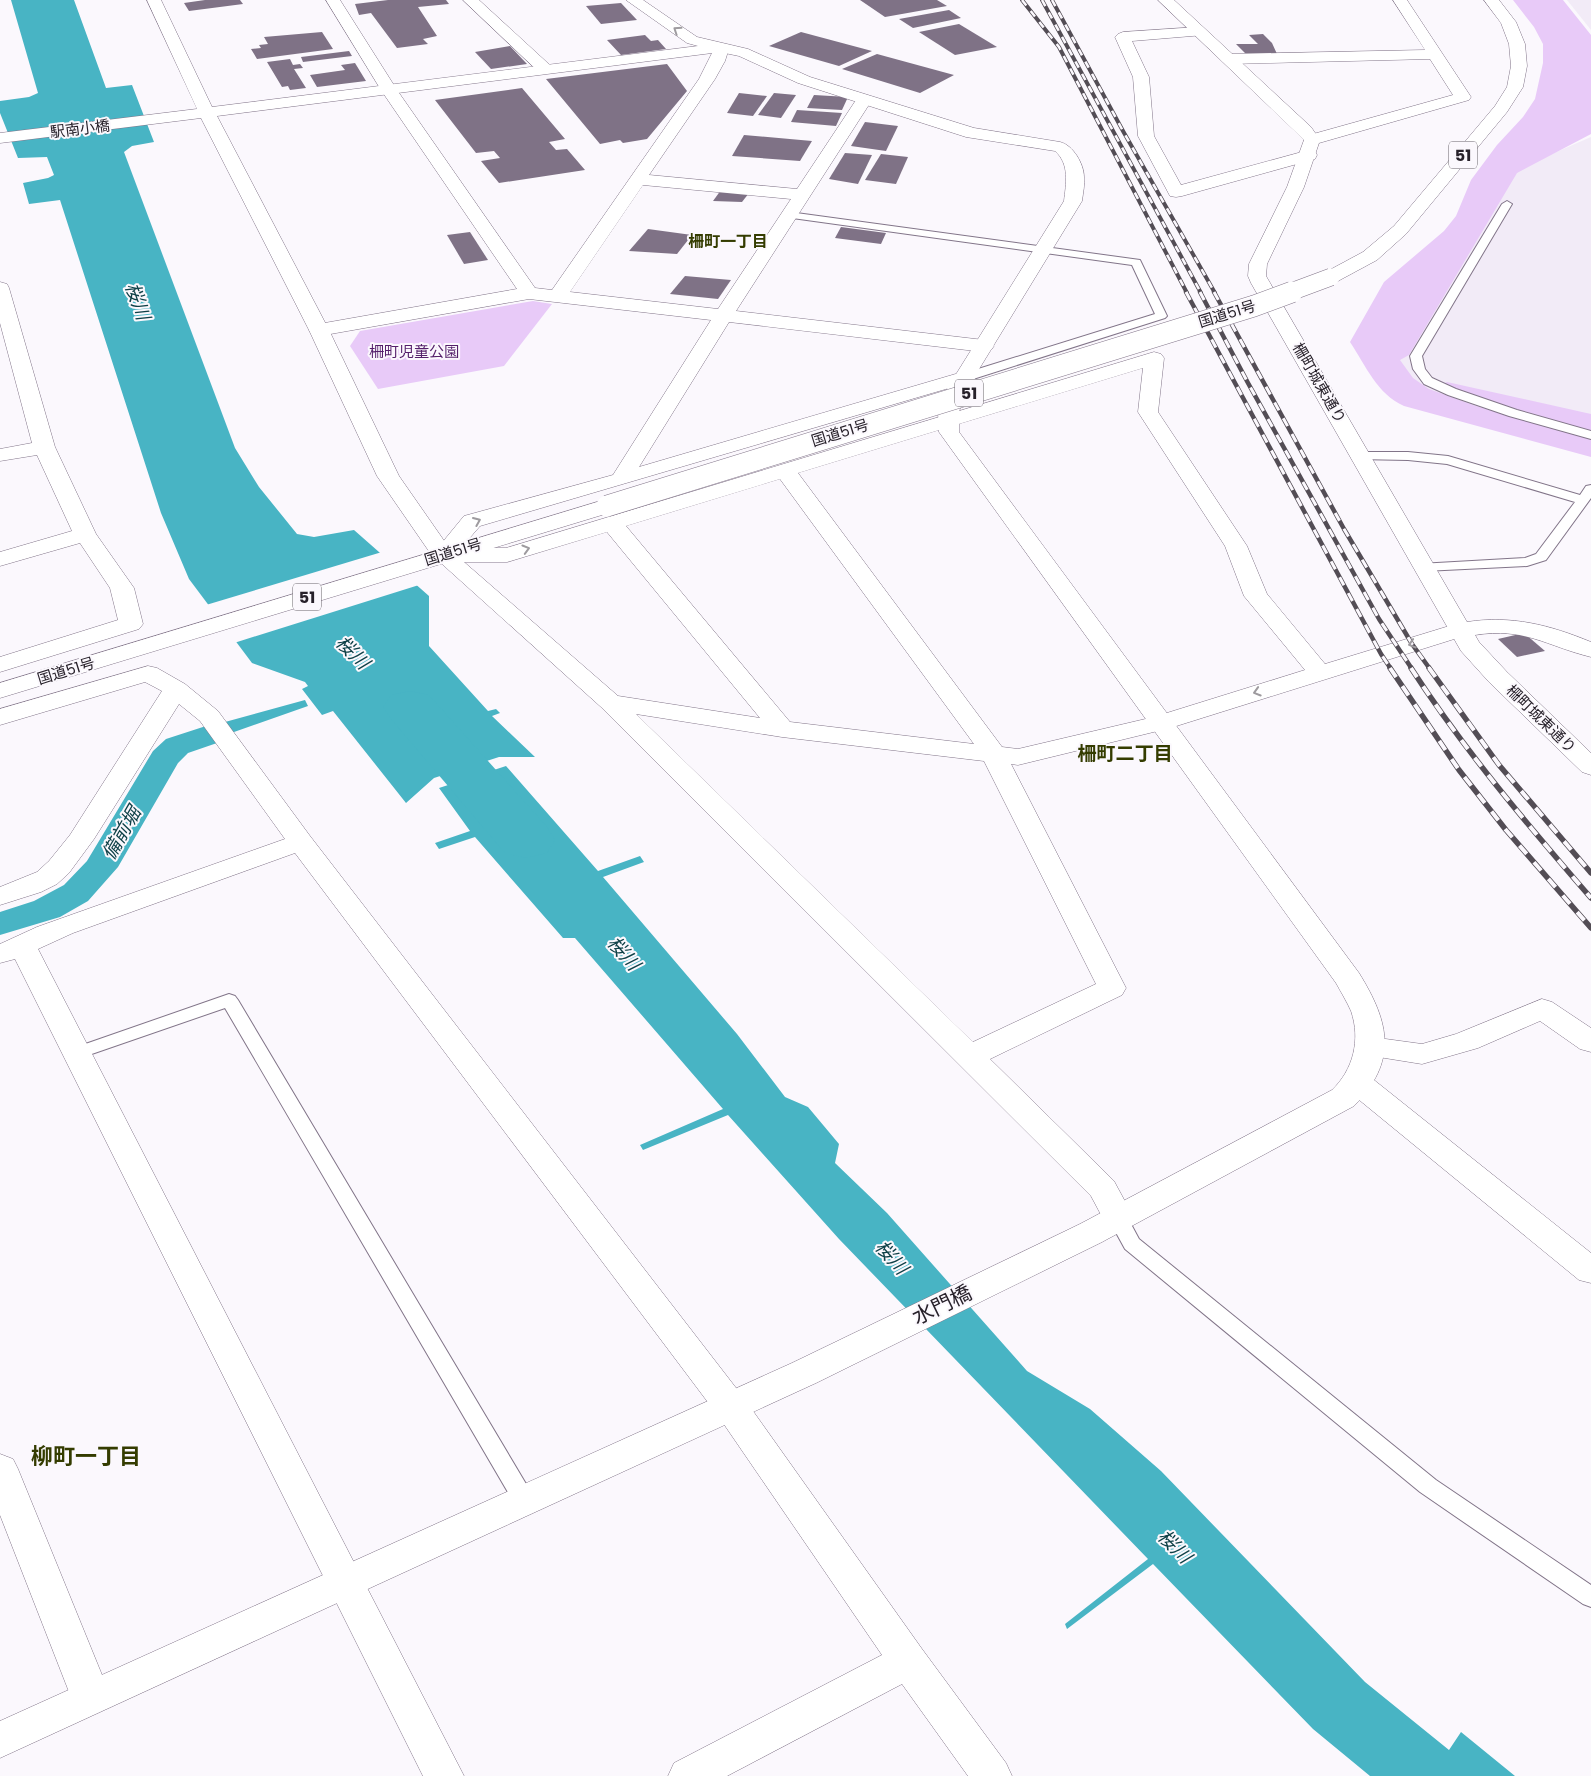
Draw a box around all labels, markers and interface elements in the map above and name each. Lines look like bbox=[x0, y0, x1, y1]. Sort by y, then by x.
one-way arrow bbox=[673, 26, 682, 36]
street label: 駅南小橋 bbox=[49, 114, 111, 143]
road number: 51 bbox=[1449, 142, 1477, 168]
district label: 柵町一丁目 bbox=[688, 230, 768, 253]
water label: 桜川 bbox=[118, 279, 157, 326]
street label: 国道51号 bbox=[1195, 295, 1258, 332]
street label: 柵町城東通り bbox=[1288, 339, 1351, 427]
park label: 柵町児童公園 bbox=[369, 341, 459, 362]
road number: 51 bbox=[955, 379, 983, 406]
street label: 国道51号 bbox=[808, 414, 871, 451]
one-way arrow bbox=[472, 517, 481, 527]
street label: 国道51号 bbox=[421, 533, 484, 570]
one-way arrow bbox=[522, 545, 530, 555]
road number: 51 bbox=[293, 584, 321, 610]
water label: 桜川 bbox=[330, 629, 377, 677]
one-way arrow bbox=[1409, 639, 1417, 649]
street label: 国道51号 bbox=[34, 652, 97, 689]
street label: 柵町城東通り bbox=[1502, 680, 1581, 757]
one-way arrow bbox=[1253, 687, 1262, 697]
district label: 柵町二丁目 bbox=[1077, 740, 1173, 767]
water label: 備前堀 bbox=[95, 799, 149, 865]
water label: 桜川 bbox=[601, 930, 648, 978]
water label: 桜川 bbox=[869, 1234, 916, 1282]
street label: 水門橋 bbox=[907, 1278, 976, 1331]
district label: 柳町一丁目 bbox=[31, 1441, 141, 1472]
water label: 桜川 bbox=[1152, 1523, 1199, 1571]

